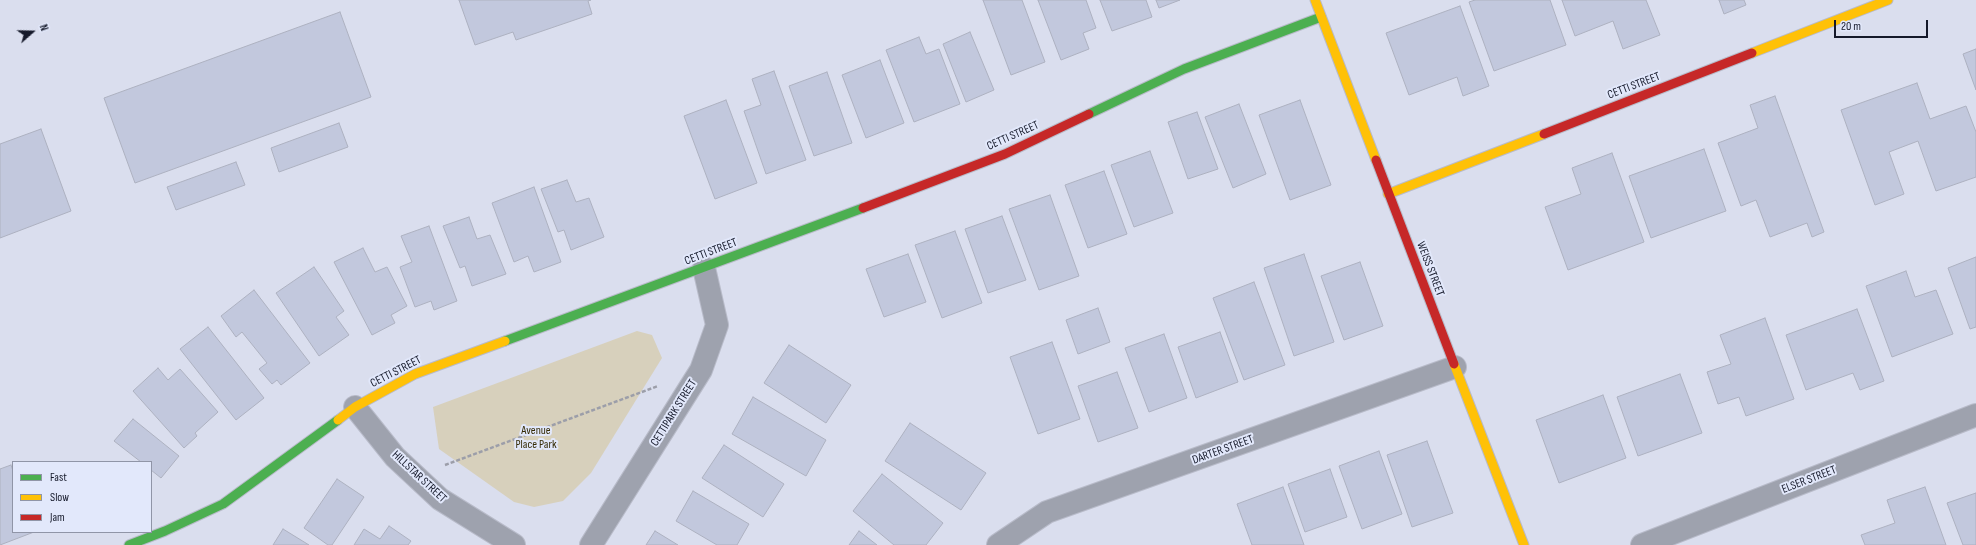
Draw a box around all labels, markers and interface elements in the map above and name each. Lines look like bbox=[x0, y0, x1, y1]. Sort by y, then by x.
north arrow bbox=[12, 12, 52, 52]
scale bar bbox=[1836, 12, 1930, 38]
text: 20 m bbox=[1841, 19, 1861, 34]
text: N bbox=[37, 23, 51, 33]
street label: CETTI STREET bbox=[1606, 69, 1662, 103]
street label: CETTI STREET bbox=[985, 118, 1041, 154]
street label: CETTI STREET bbox=[683, 235, 739, 269]
street label: WEISS STREET bbox=[1413, 240, 1447, 298]
street label: CETTI STREET bbox=[368, 353, 424, 391]
street label: CETTIPARK STREET bbox=[648, 377, 700, 449]
park label: Avenue Place Park bbox=[516, 424, 556, 452]
street label: DARTER STREET bbox=[1191, 432, 1255, 468]
street label: HILLSTAR STREET bbox=[389, 448, 449, 506]
legend bbox=[12, 461, 152, 533]
street label: ELSER STREET bbox=[1780, 463, 1838, 497]
text: Fast bbox=[50, 470, 67, 485]
text: Slow bbox=[50, 490, 69, 505]
text: Jam bbox=[50, 510, 65, 525]

